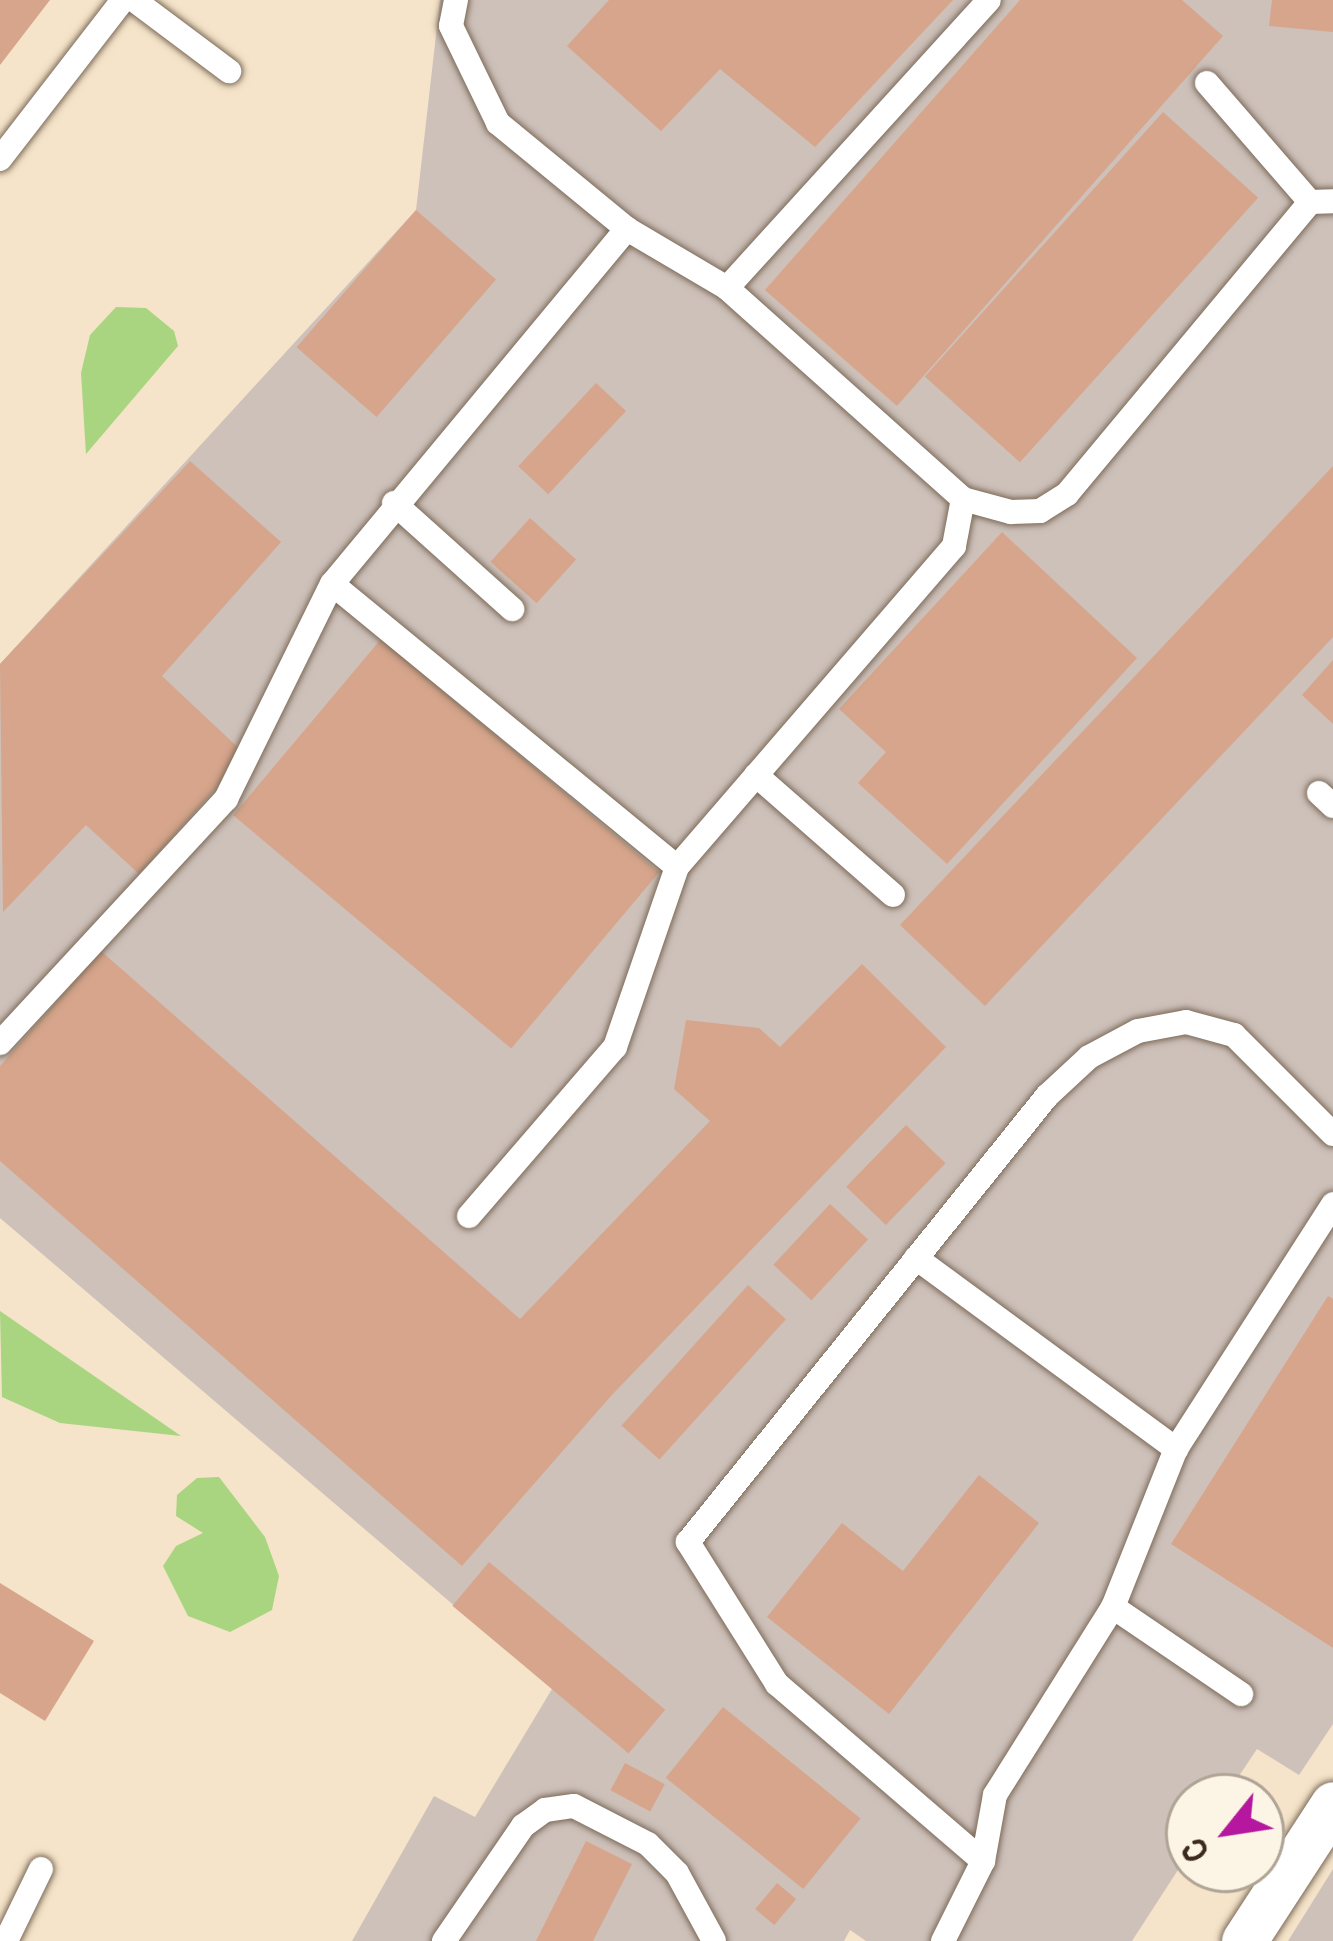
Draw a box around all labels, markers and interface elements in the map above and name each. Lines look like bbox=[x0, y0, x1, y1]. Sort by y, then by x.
north arrow bbox=[1165, 1773, 1285, 1893]
text: С bbox=[1173, 1831, 1219, 1869]

